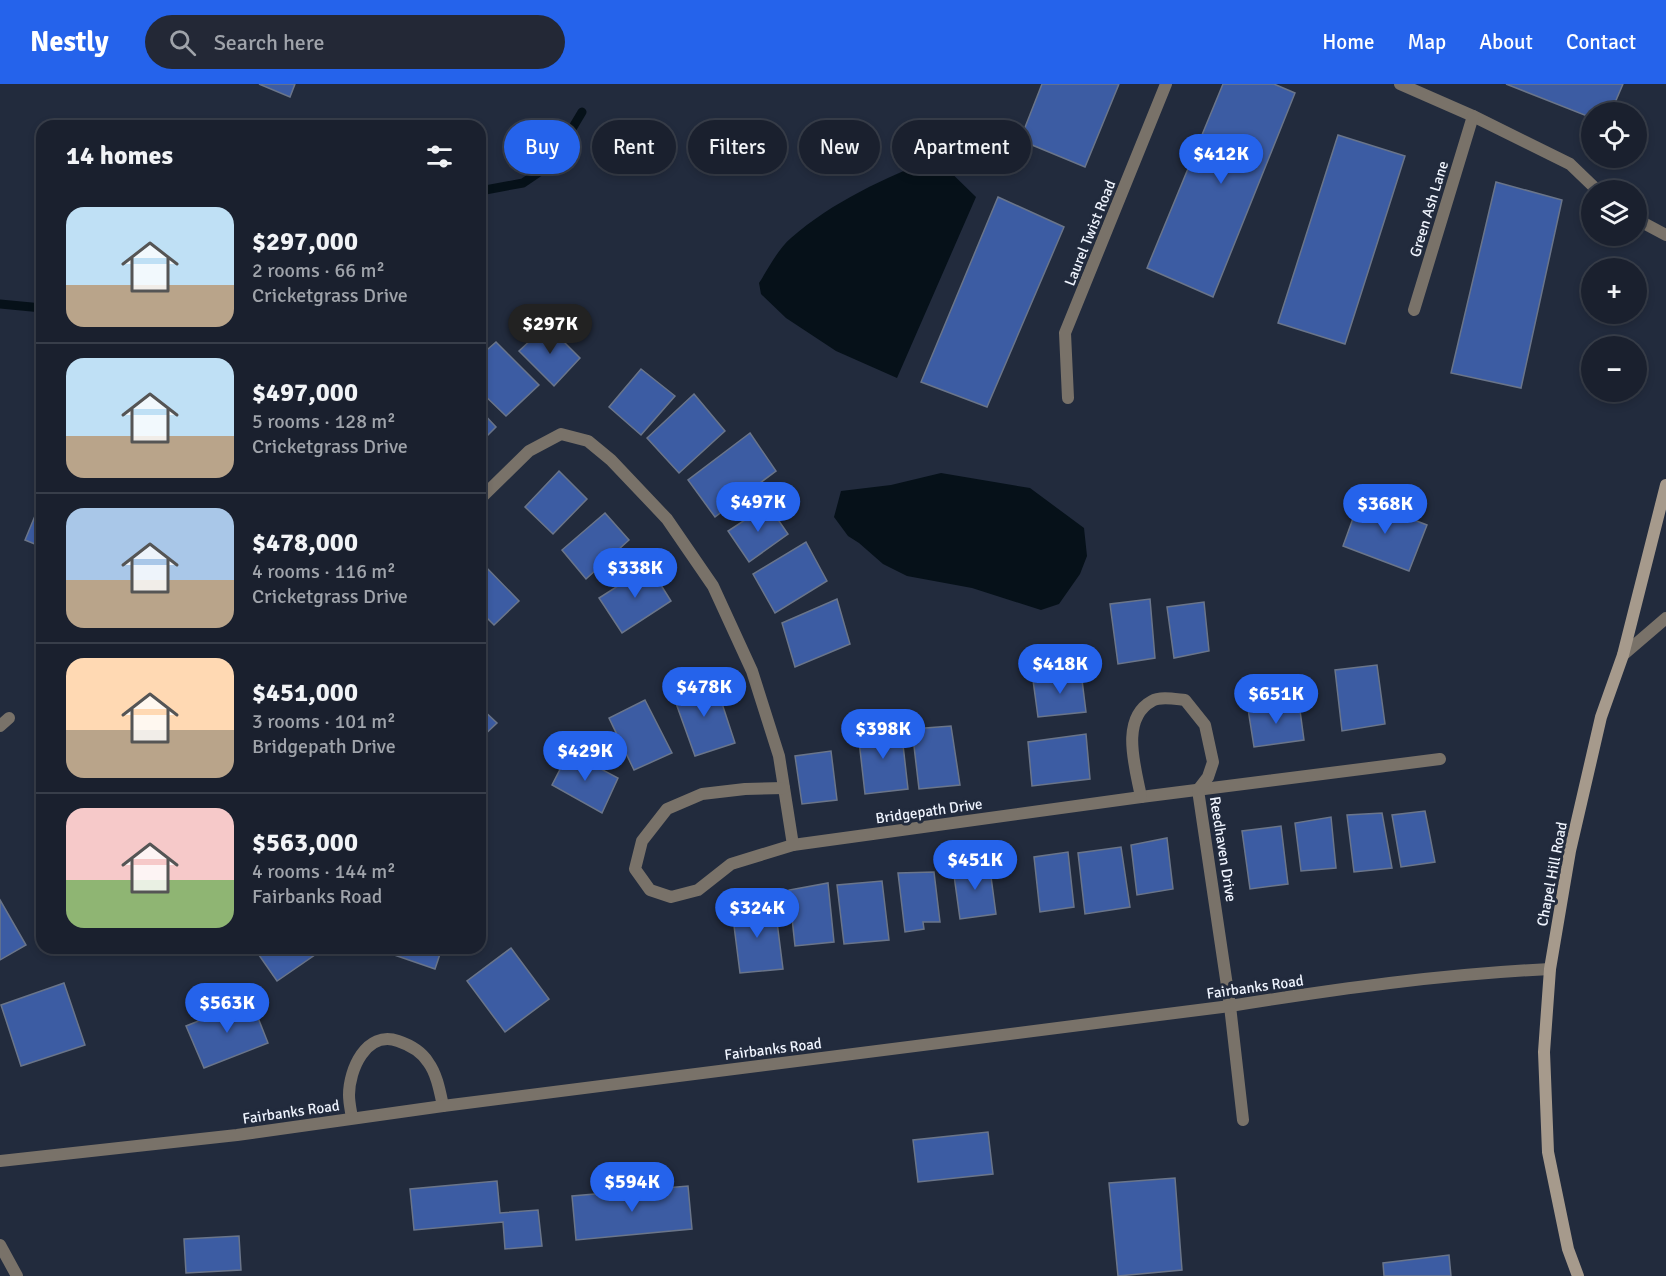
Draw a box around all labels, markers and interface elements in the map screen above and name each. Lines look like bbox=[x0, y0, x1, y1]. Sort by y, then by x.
search box bbox=[145, 15, 565, 69]
text: Nestly bbox=[30, 25, 109, 59]
icon: search bbox=[166, 26, 199, 59]
text: Search here bbox=[214, 29, 325, 56]
text: Home bbox=[1322, 29, 1375, 55]
text: Map bbox=[1408, 29, 1446, 55]
text: About bbox=[1479, 29, 1533, 55]
text: Contact bbox=[1566, 29, 1636, 55]
map controls bbox=[1581, 102, 1647, 402]
button: locate bbox=[1581, 102, 1647, 168]
chip: Buy bbox=[504, 120, 580, 174]
chip: Rent bbox=[592, 120, 676, 174]
chip: Filters bbox=[688, 120, 787, 174]
chip: New bbox=[799, 120, 880, 174]
chip: Apartment bbox=[892, 120, 1031, 174]
pin: $412K bbox=[1179, 134, 1263, 185]
text: 14 homes bbox=[66, 140, 173, 172]
icon: filters bbox=[423, 140, 456, 173]
text: $412K bbox=[1193, 141, 1249, 166]
street label: Green Ash Lane bbox=[1406, 159, 1452, 259]
street label: Laurel Twist Road bbox=[1061, 177, 1119, 289]
button: layers bbox=[1581, 180, 1647, 246]
text: $297,000 bbox=[252, 226, 358, 258]
icon: home bbox=[114, 231, 186, 303]
text: 2 rooms · 66 m² bbox=[252, 258, 385, 283]
button: + bbox=[1581, 258, 1647, 324]
text: Cricketgrass Drive bbox=[252, 283, 408, 308]
pin: $297K bbox=[508, 304, 592, 355]
text: $297K bbox=[522, 311, 578, 336]
button: − bbox=[1581, 336, 1647, 402]
text: $497,000 bbox=[252, 377, 358, 409]
icon: home bbox=[114, 382, 186, 454]
text: 5 rooms · 128 m² bbox=[252, 409, 396, 434]
text: Cricketgrass Drive bbox=[252, 434, 408, 459]
pin: $497K bbox=[716, 482, 800, 533]
pin: $368K bbox=[1343, 484, 1427, 535]
text: $497K bbox=[730, 489, 786, 514]
text: $368K bbox=[1357, 491, 1413, 516]
text: $478,000 bbox=[252, 527, 358, 559]
icon: home bbox=[114, 532, 186, 604]
pin: $338K bbox=[593, 548, 677, 599]
text: $338K bbox=[607, 555, 663, 580]
text: 4 rooms · 116 m² bbox=[252, 559, 396, 584]
text: Cricketgrass Drive bbox=[252, 584, 408, 609]
pin: $418K bbox=[1018, 644, 1102, 695]
text: $418K bbox=[1032, 651, 1088, 676]
pin: $478K bbox=[662, 667, 746, 718]
text: $478K bbox=[676, 674, 732, 699]
pin: $651K bbox=[1234, 674, 1318, 725]
text: $451,000 bbox=[252, 677, 358, 709]
text: $651K bbox=[1248, 681, 1304, 706]
icon: home bbox=[114, 682, 186, 754]
text: 3 rooms · 101 m² bbox=[252, 709, 396, 734]
pin: $398K bbox=[841, 709, 925, 760]
text: $398K bbox=[855, 716, 911, 741]
pin: $429K bbox=[543, 731, 627, 782]
text: Bridgepath Drive bbox=[252, 734, 396, 759]
text: $429K bbox=[557, 738, 613, 763]
street label: Bridgepath Drive bbox=[874, 795, 984, 827]
street label: Reedhaven Drive bbox=[1206, 795, 1240, 903]
street label: Chapel Hill Road bbox=[1533, 820, 1571, 928]
text: $563,000 bbox=[252, 827, 358, 859]
icon: home bbox=[114, 832, 186, 904]
pin: $451K bbox=[933, 840, 1017, 891]
text: $451K bbox=[947, 847, 1003, 872]
text: 4 rooms · 144 m² bbox=[252, 859, 396, 884]
text: Fairbanks Road bbox=[252, 884, 382, 909]
pin: $324K bbox=[715, 888, 799, 939]
text: $324K bbox=[729, 895, 785, 920]
street label: Fairbanks Road bbox=[1205, 971, 1305, 1003]
pin: $563K bbox=[185, 983, 269, 1034]
text: $563K bbox=[199, 990, 255, 1015]
street label: Fairbanks Road bbox=[723, 1034, 823, 1064]
street label: Fairbanks Road bbox=[241, 1096, 341, 1128]
pin: $594K bbox=[590, 1162, 674, 1213]
text: $594K bbox=[604, 1169, 660, 1194]

